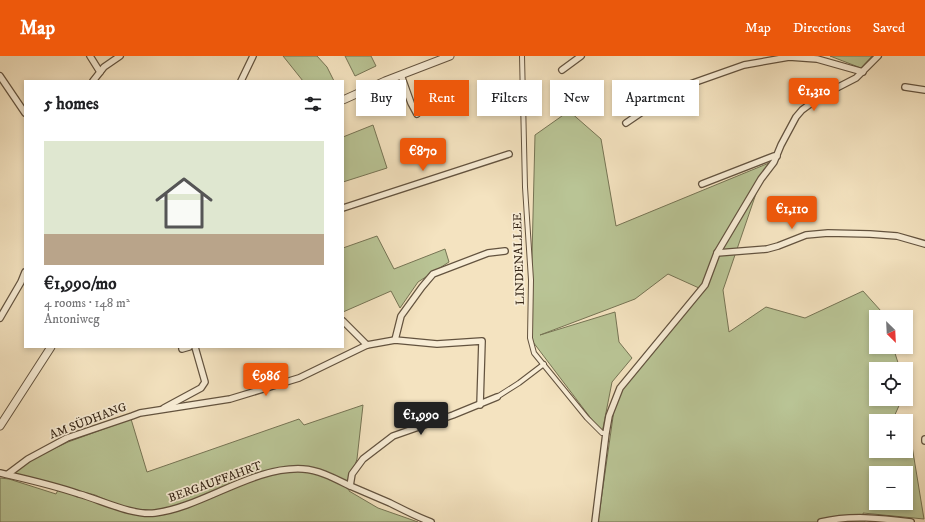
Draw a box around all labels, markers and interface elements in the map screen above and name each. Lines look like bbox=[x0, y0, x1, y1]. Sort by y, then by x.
text: Map bbox=[20, 17, 55, 40]
text: Map bbox=[745, 19, 771, 37]
text: Directions bbox=[793, 19, 851, 37]
text: Saved bbox=[873, 19, 905, 37]
pin: €1,310 bbox=[781, 78, 847, 112]
chip: Buy bbox=[356, 80, 406, 116]
chip: Rent bbox=[414, 80, 469, 116]
chip: Filters bbox=[477, 80, 542, 116]
chip: New bbox=[550, 80, 604, 116]
chip: Apartment bbox=[612, 80, 699, 116]
text: €1,310 bbox=[798, 83, 830, 99]
text: 5 homes bbox=[44, 93, 99, 115]
icon: filters bbox=[302, 93, 324, 115]
pin: €870 bbox=[399, 138, 447, 172]
text: €870 bbox=[409, 143, 437, 159]
icon: home bbox=[148, 167, 220, 239]
pin: €1,110 bbox=[759, 196, 825, 230]
text: €1,110 bbox=[776, 201, 808, 217]
street label: LINDENALLEE bbox=[510, 212, 528, 305]
text: €1,990/mo bbox=[44, 273, 117, 295]
text: 4 rooms · 148 m² bbox=[44, 295, 130, 311]
north arrow bbox=[869, 310, 913, 354]
map controls bbox=[869, 310, 913, 510]
text: Antoniweg bbox=[44, 311, 100, 327]
button: locate bbox=[869, 362, 913, 406]
pin: €986 bbox=[242, 363, 290, 397]
text: €986 bbox=[252, 368, 280, 384]
street label: AM SÜDHANG bbox=[47, 399, 129, 443]
pin: €1,990 bbox=[388, 402, 454, 436]
text: €1,990 bbox=[403, 407, 439, 423]
button: + bbox=[869, 414, 913, 458]
street label: BERGAUFFAHRT bbox=[166, 458, 264, 506]
button: − bbox=[869, 466, 913, 510]

